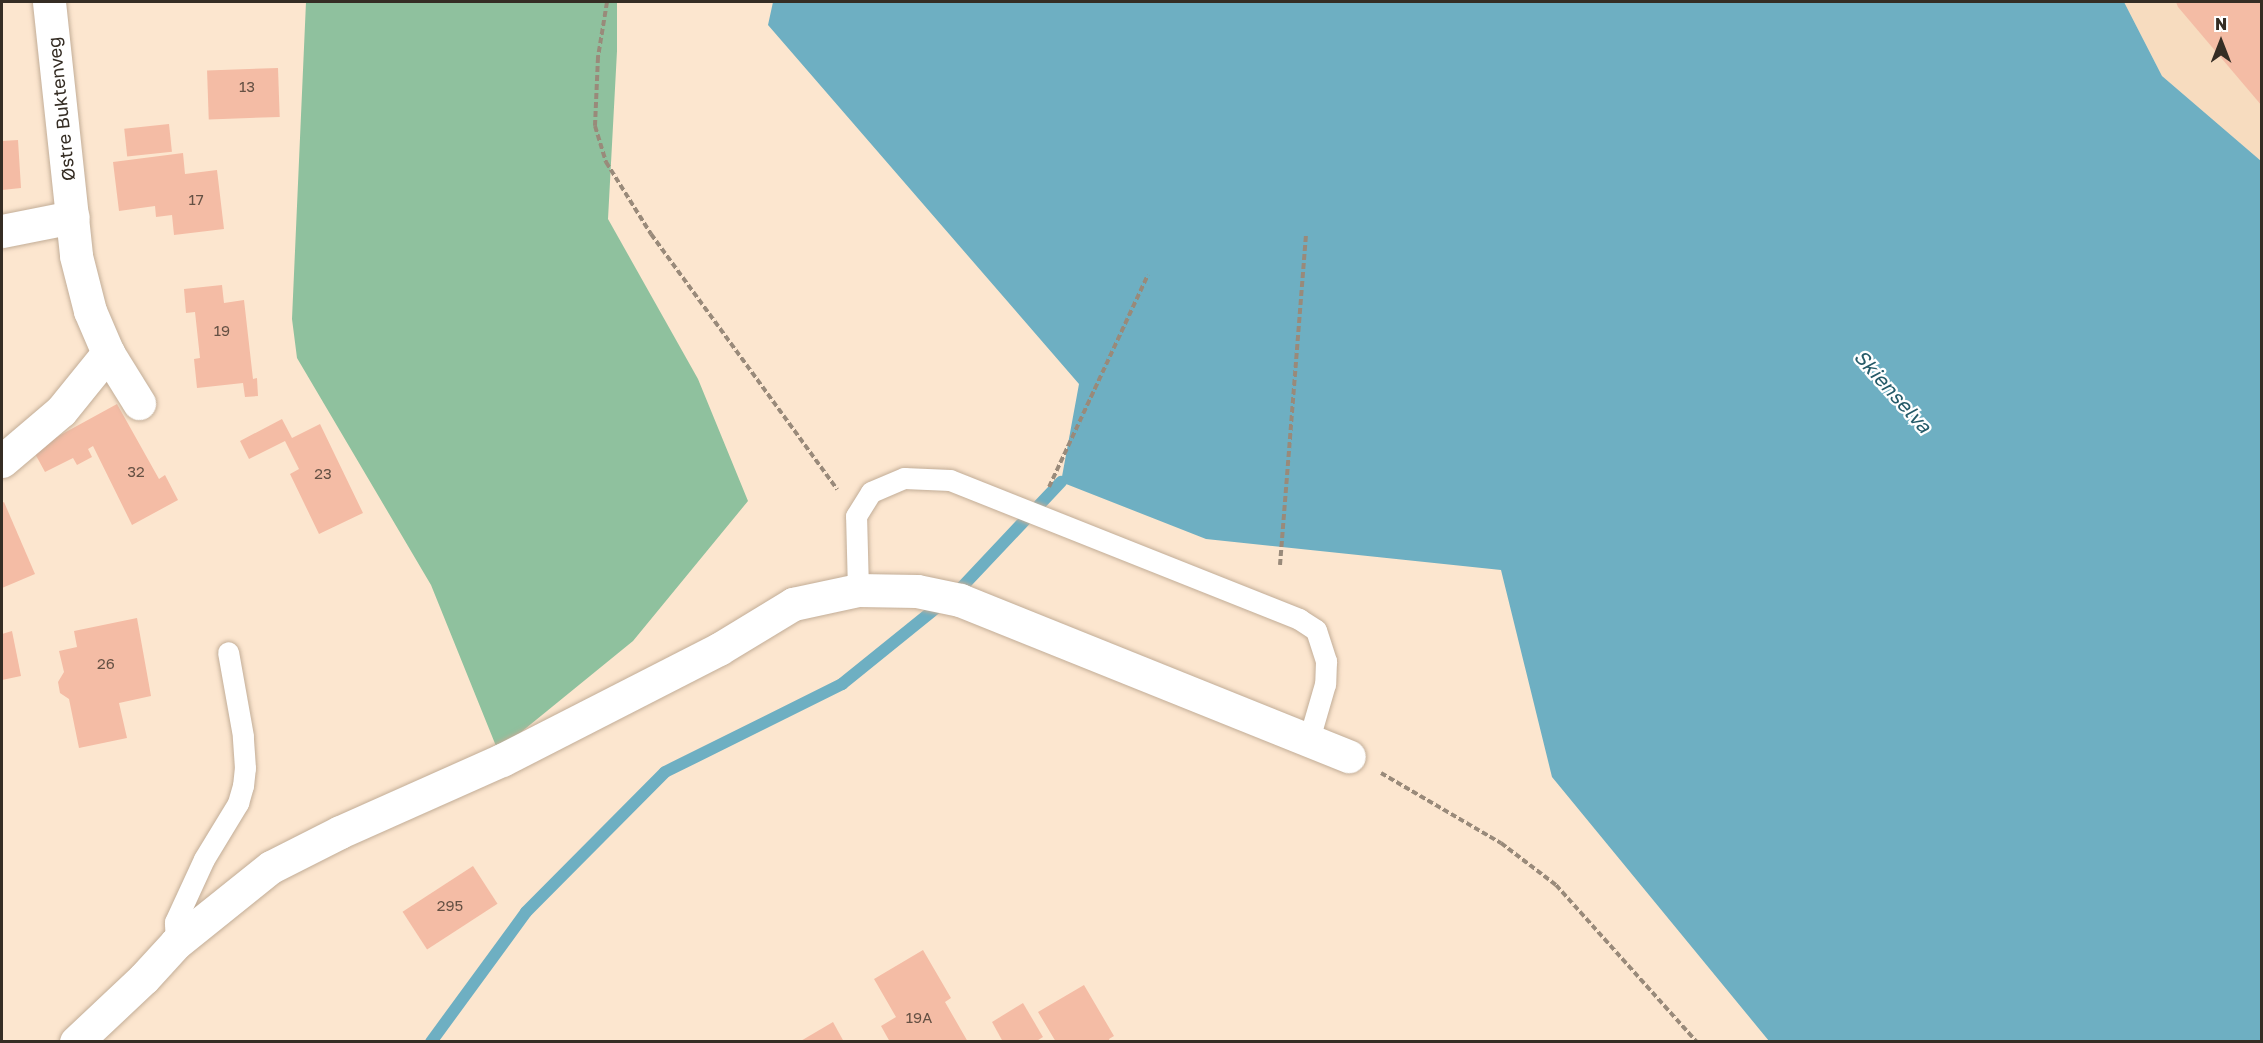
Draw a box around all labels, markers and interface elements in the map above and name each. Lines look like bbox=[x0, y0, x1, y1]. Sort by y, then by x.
north arrow bbox=[2191, 12, 2251, 72]
text: N bbox=[2215, 14, 2227, 34]
street label: Østre Buktenveg bbox=[43, 36, 79, 182]
house number: 13 bbox=[239, 78, 255, 96]
house number: 17 bbox=[188, 191, 204, 209]
house number: 19 bbox=[214, 322, 230, 340]
water label: Skienselva bbox=[1849, 345, 1937, 437]
house number: 32 bbox=[127, 463, 145, 481]
house number: 23 bbox=[314, 465, 332, 483]
house number: 26 bbox=[97, 655, 115, 673]
house number: 295 bbox=[437, 897, 463, 915]
house number: 19A bbox=[906, 1009, 932, 1027]

